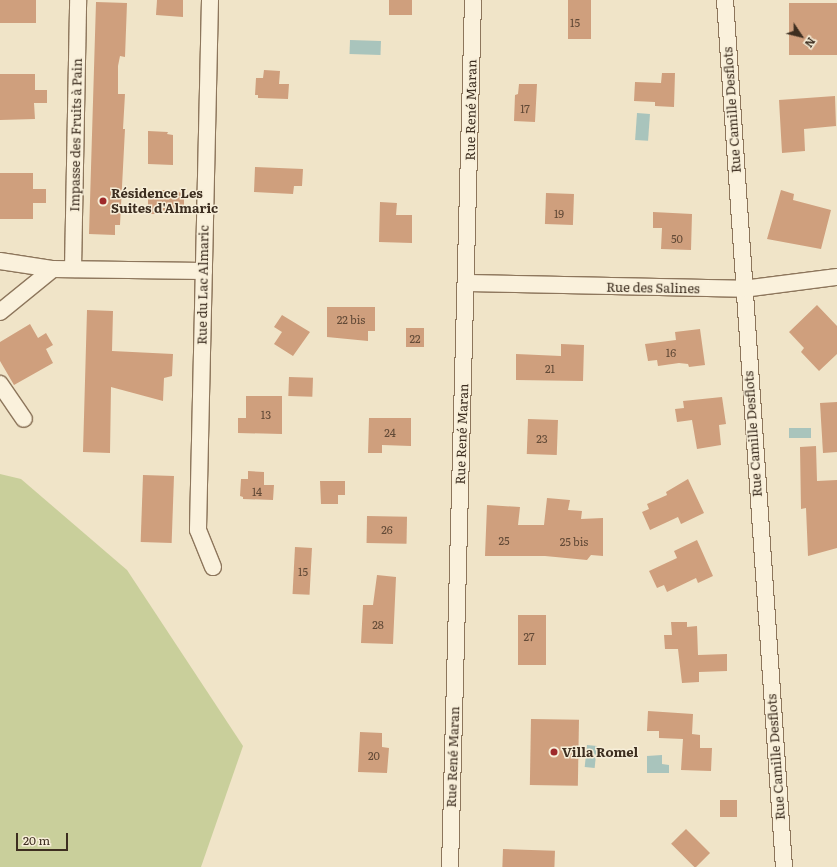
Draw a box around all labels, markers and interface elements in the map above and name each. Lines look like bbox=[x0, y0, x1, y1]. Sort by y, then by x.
house number: 15 bbox=[570, 15, 580, 29]
north arrow bbox=[781, 16, 821, 56]
text: N bbox=[802, 35, 820, 51]
street label: Rue Camille Desflots bbox=[720, 46, 744, 174]
street label: Impasse des Fruits à Pain bbox=[67, 58, 85, 212]
street label: Rue René Maran bbox=[462, 59, 480, 161]
house number: 17 bbox=[520, 101, 530, 115]
place label: Résidence Les Suites d'Almaric bbox=[111, 186, 218, 217]
marker: Résidence Les Suites d'Almaric bbox=[98, 196, 108, 206]
house number: 19 bbox=[554, 206, 564, 220]
street label: Rue du Lac Almaric bbox=[194, 225, 212, 345]
house number: 50 bbox=[671, 231, 683, 245]
street label: Rue des Salines bbox=[606, 279, 700, 297]
house number: 22 bis bbox=[337, 312, 365, 326]
house number: 22 bbox=[409, 331, 421, 345]
house number: 16 bbox=[666, 345, 676, 359]
house number: 21 bbox=[545, 361, 555, 375]
street label: Rue Camille Desflots bbox=[741, 370, 765, 498]
street label: Rue René Maran bbox=[452, 383, 472, 485]
house number: 13 bbox=[261, 407, 271, 421]
house number: 24 bbox=[384, 425, 396, 439]
house number: 23 bbox=[536, 431, 548, 445]
house number: 14 bbox=[252, 484, 262, 498]
house number: 26 bbox=[381, 522, 393, 536]
house number: 25 bbox=[498, 533, 510, 547]
house number: 25 bis bbox=[560, 534, 588, 548]
house number: 15 bbox=[298, 564, 308, 578]
house number: 28 bbox=[372, 617, 384, 631]
house number: 27 bbox=[523, 629, 535, 643]
street label: Rue Camille Desflots bbox=[764, 693, 788, 821]
street label: Rue René Maran bbox=[443, 706, 463, 808]
place label: Villa Romel bbox=[562, 744, 638, 760]
marker: Villa Romel bbox=[549, 747, 559, 757]
house number: 20 bbox=[368, 748, 380, 762]
scale bar bbox=[18, 825, 70, 851]
text: 20 m bbox=[23, 831, 50, 849]

